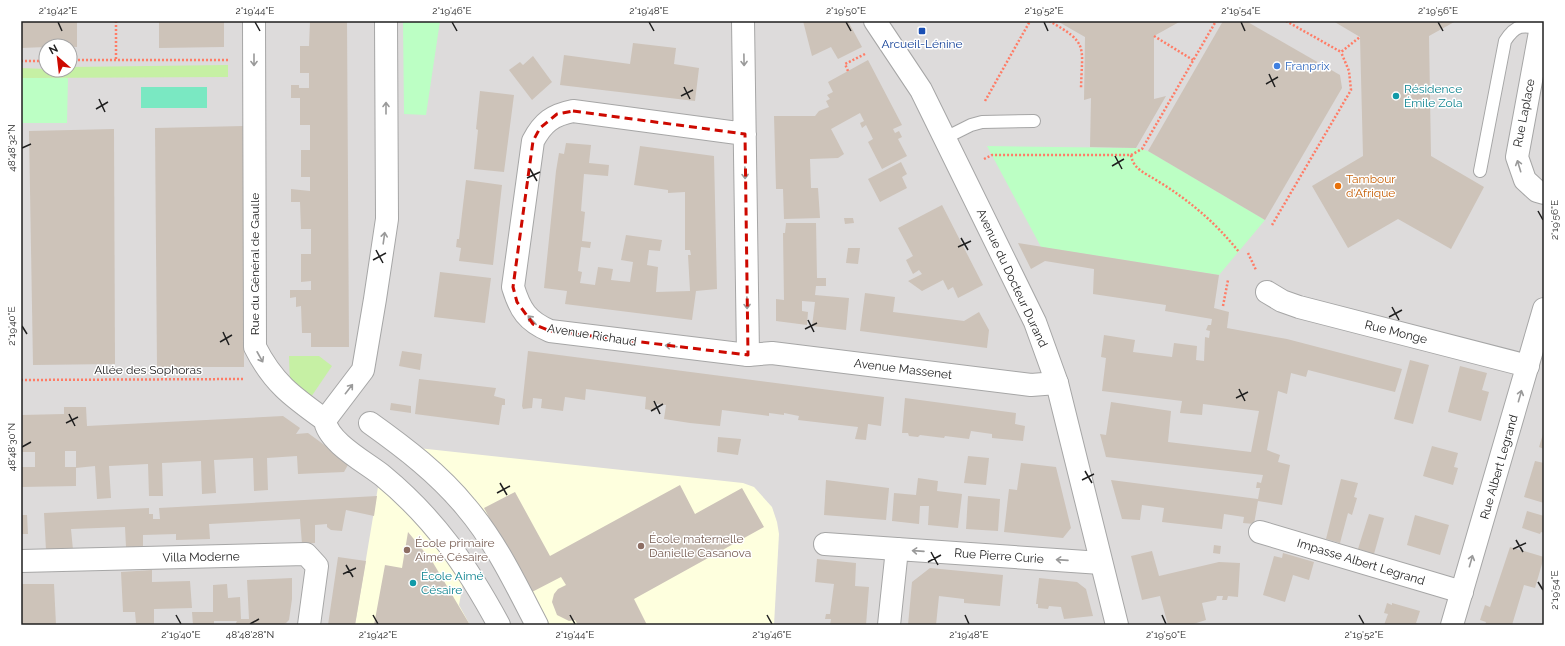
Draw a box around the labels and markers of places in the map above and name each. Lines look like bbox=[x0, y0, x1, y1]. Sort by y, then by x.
marker: Arcueil-Lénine bbox=[917, 26, 927, 36]
place label: Arcueil-Lénine bbox=[881, 37, 963, 51]
place label: Franprix bbox=[1285, 59, 1330, 73]
marker: Franprix bbox=[1272, 61, 1282, 71]
place label: Résidence Émile Zola bbox=[1404, 82, 1463, 110]
marker: Résidence Émile Zola bbox=[1391, 91, 1401, 101]
place label: Tambour d'Afrique bbox=[1346, 172, 1396, 200]
marker: Tambour d'Afrique bbox=[1333, 181, 1343, 191]
place label: École maternelle Danielle Casanova bbox=[649, 532, 751, 560]
place label: École primaire Aimé Césaire bbox=[415, 536, 495, 564]
marker: École maternelle Danielle Casanova bbox=[636, 541, 646, 551]
marker: École primaire Aimé Césaire bbox=[402, 545, 412, 555]
place label: École Aimé Césaire bbox=[421, 569, 484, 597]
marker: École Aimé Césaire bbox=[408, 578, 418, 588]

